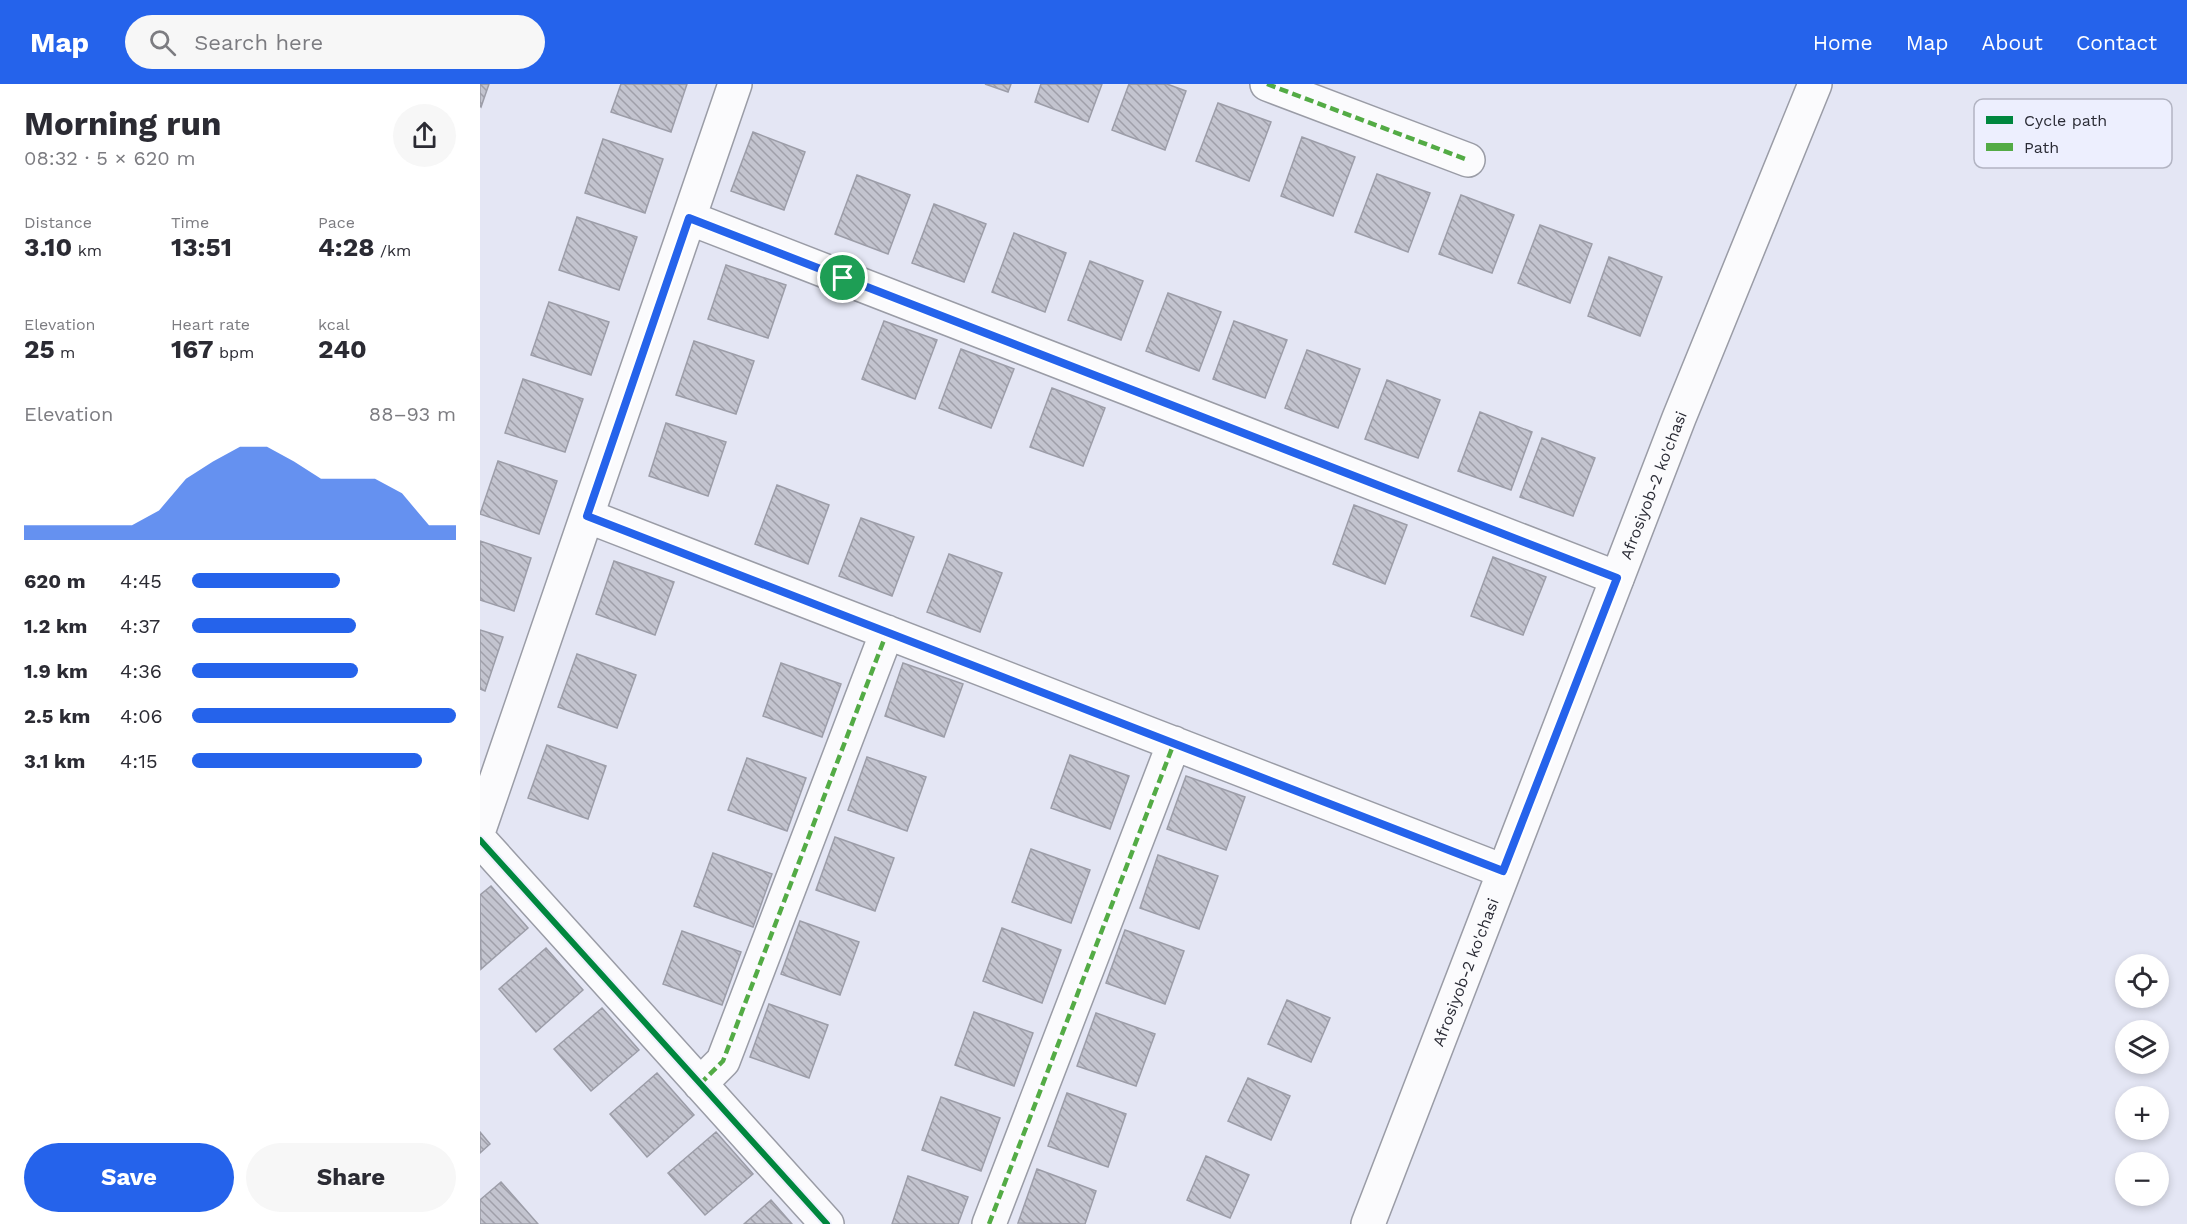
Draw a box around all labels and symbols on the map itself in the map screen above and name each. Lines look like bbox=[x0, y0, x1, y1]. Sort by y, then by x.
legend bbox=[1974, 99, 2172, 168]
text: Cycle path bbox=[2024, 111, 2107, 130]
text: Path bbox=[2024, 138, 2059, 157]
pin bbox=[817, 252, 868, 303]
street label: Afrosiyob-2 ko'chasi bbox=[1616, 408, 1690, 562]
street label: Afrosiyob-2 ko'chasi bbox=[1428, 895, 1502, 1049]

